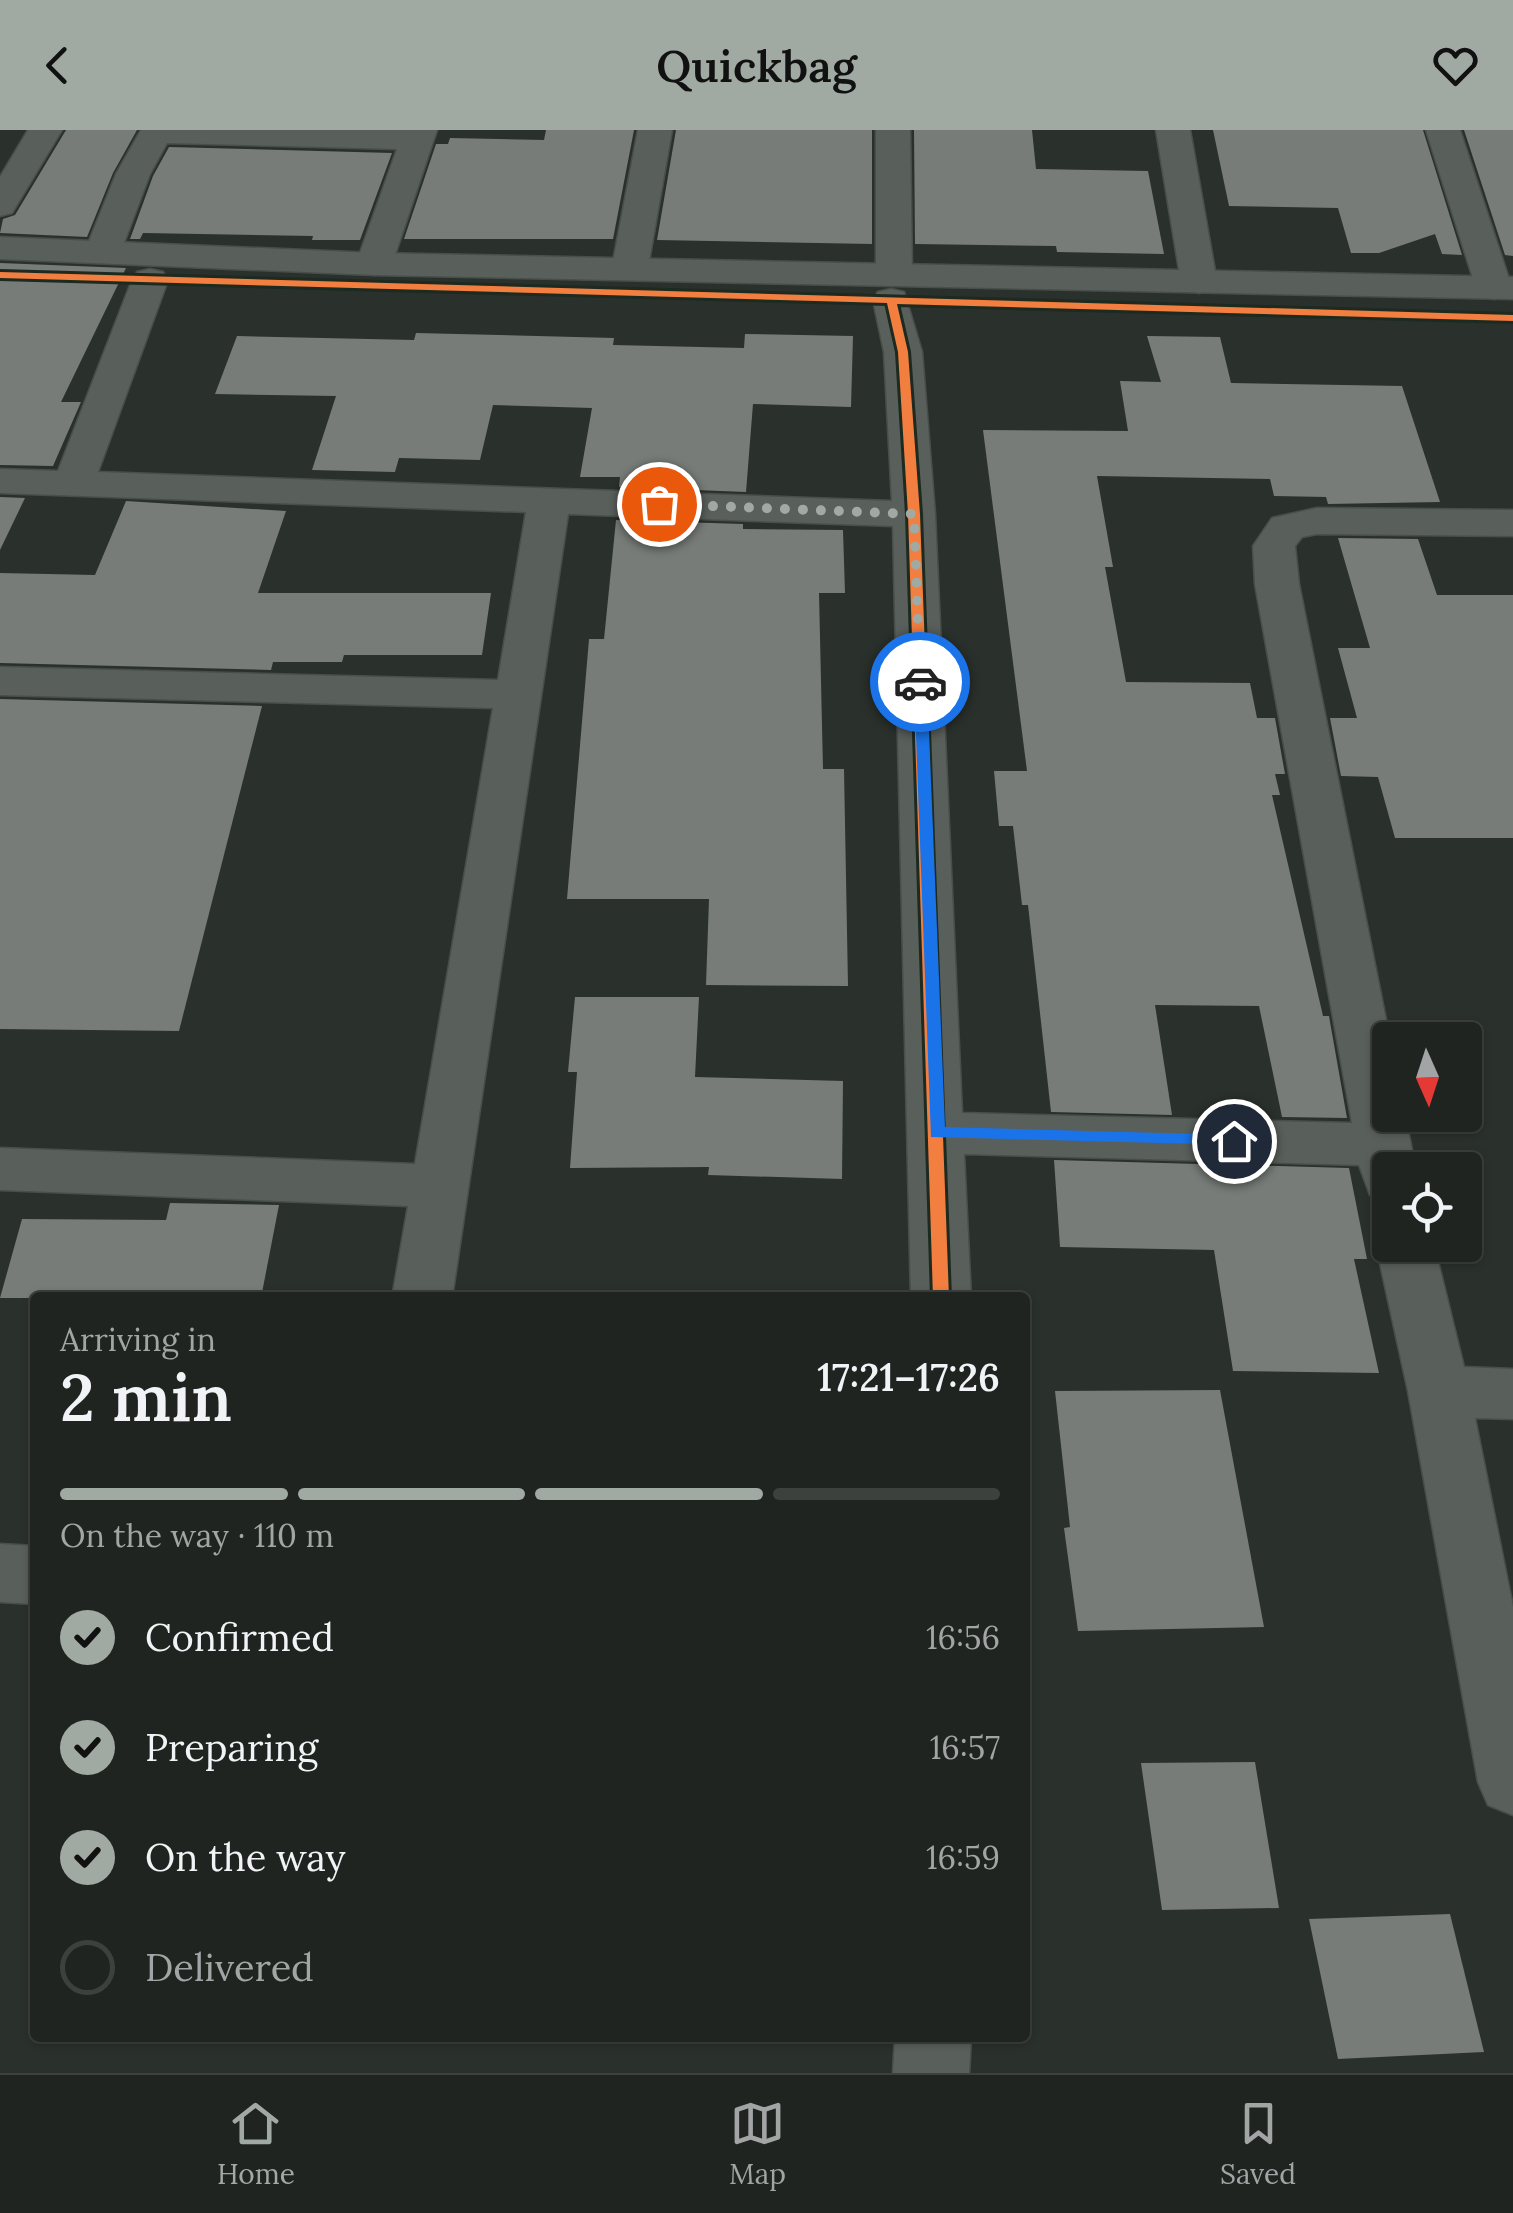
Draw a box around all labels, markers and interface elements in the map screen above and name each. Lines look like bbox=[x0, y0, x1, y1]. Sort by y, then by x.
text: Quickbag bbox=[656, 37, 857, 94]
icon: back bbox=[30, 38, 85, 93]
icon: heart bbox=[1428, 38, 1483, 93]
pin bbox=[617, 462, 702, 547]
icon: bag bbox=[632, 477, 687, 532]
courier bbox=[870, 632, 970, 732]
icon: car bbox=[893, 655, 948, 710]
north arrow bbox=[1372, 1022, 1482, 1132]
map controls bbox=[1372, 1022, 1482, 1262]
pin bbox=[1192, 1099, 1277, 1184]
icon: home bbox=[1207, 1114, 1262, 1169]
button: locate bbox=[1372, 1152, 1482, 1262]
text: Arriving in bbox=[60, 1319, 216, 1360]
text: 17:21–17:26 bbox=[817, 1353, 1000, 1401]
text: 2 min bbox=[60, 1356, 232, 1439]
text: On the way · 110 m bbox=[60, 1515, 334, 1556]
icon: check bbox=[60, 1610, 115, 1665]
text: Confirmed bbox=[145, 1613, 334, 1661]
text: 16:56 bbox=[926, 1617, 1000, 1658]
icon: check bbox=[60, 1720, 115, 1775]
text: Preparing bbox=[145, 1723, 318, 1771]
text: 16:57 bbox=[930, 1727, 1000, 1768]
icon: check bbox=[60, 1830, 115, 1885]
text: On the way bbox=[145, 1833, 346, 1881]
text: 16:59 bbox=[926, 1837, 1000, 1878]
text: Delivered bbox=[145, 1943, 314, 1991]
tab: Home bbox=[217, 2096, 295, 2192]
tab: Map bbox=[729, 2096, 786, 2192]
tab: Saved bbox=[1220, 2096, 1296, 2192]

